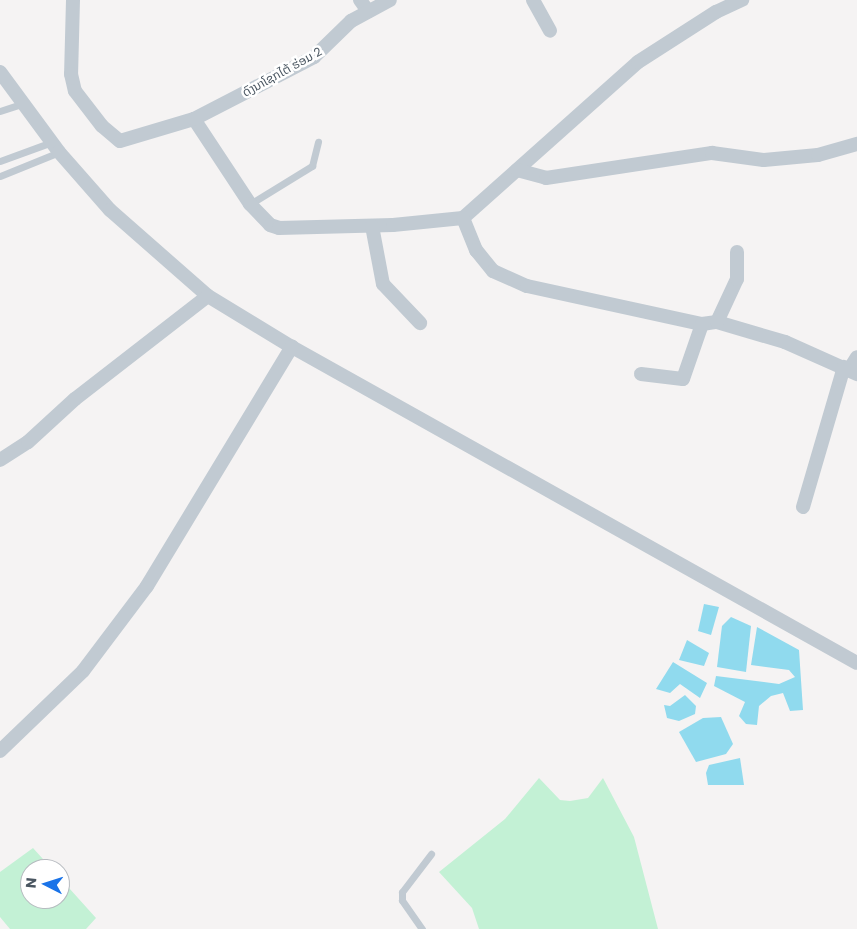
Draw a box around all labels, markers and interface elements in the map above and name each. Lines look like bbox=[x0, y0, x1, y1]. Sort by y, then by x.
street label: ດົງນາໂຊກໄຕ້ ຮ່ອມ 2 bbox=[240, 44, 324, 100]
north arrow bbox=[20, 859, 70, 909]
text: N bbox=[21, 877, 41, 889]

